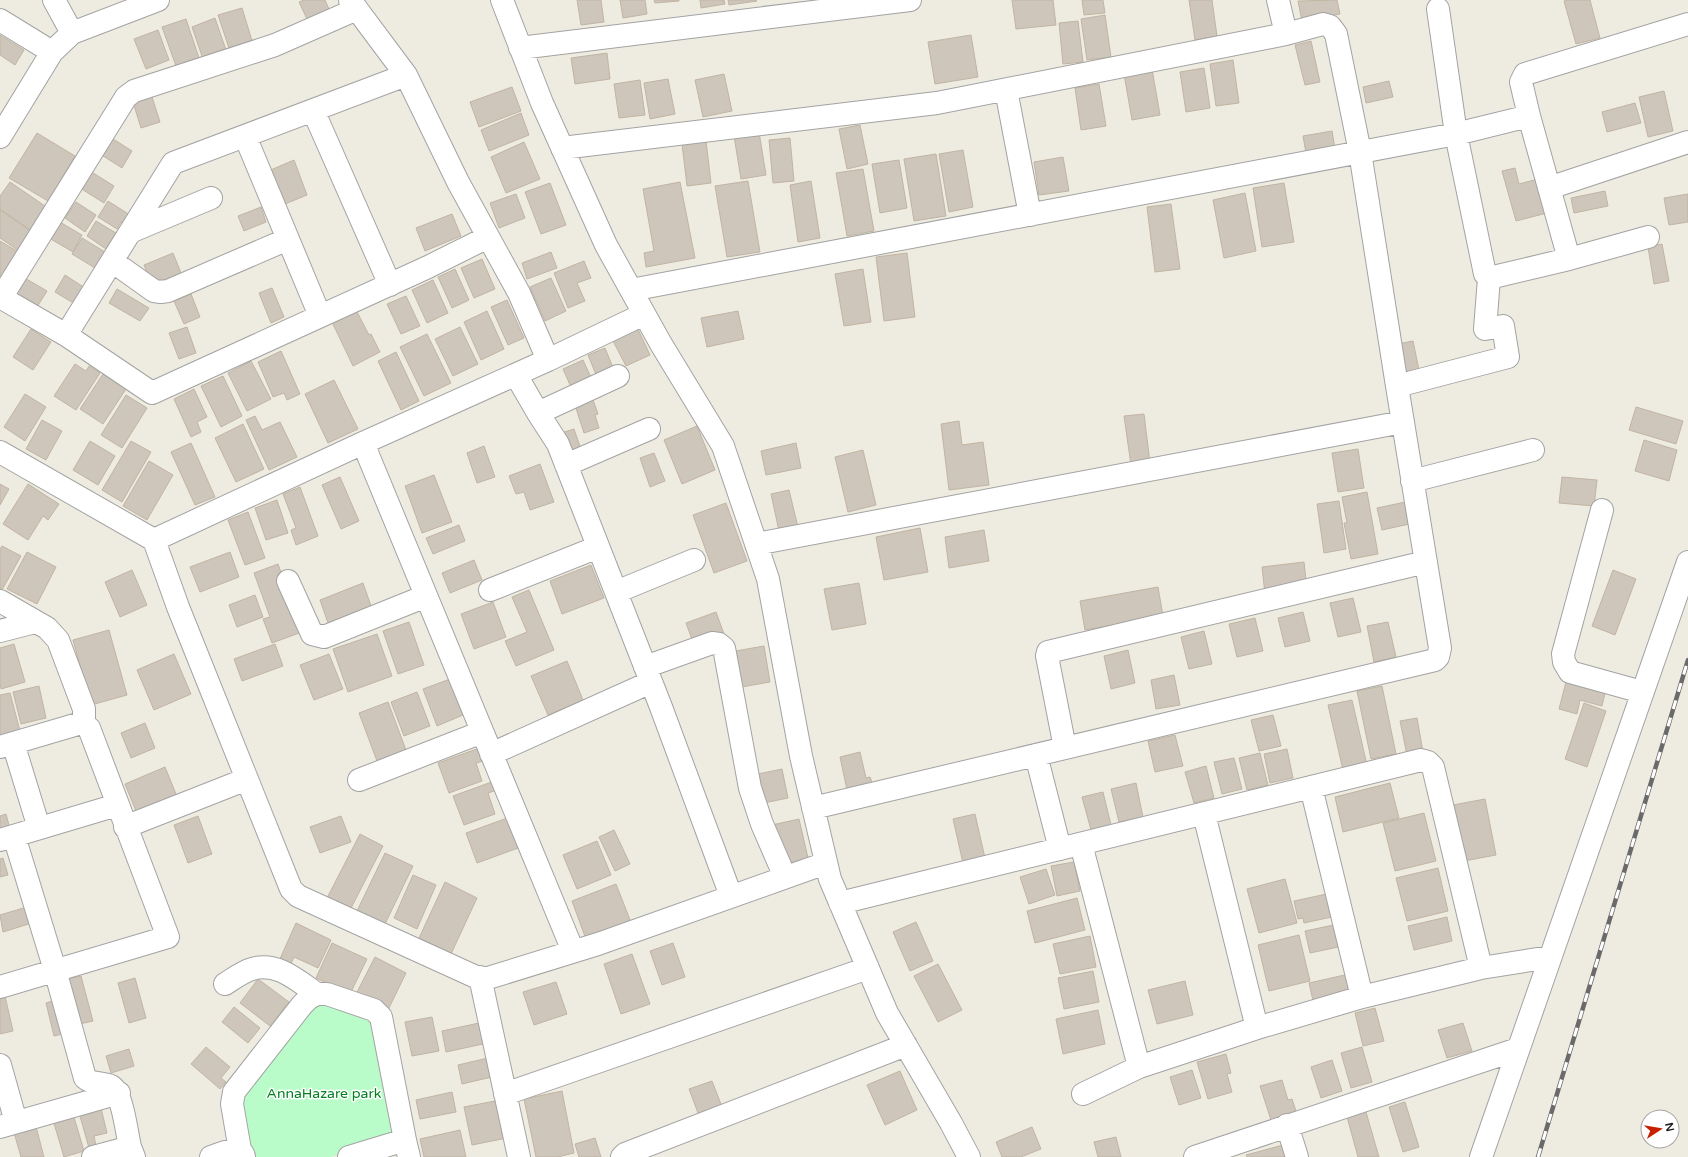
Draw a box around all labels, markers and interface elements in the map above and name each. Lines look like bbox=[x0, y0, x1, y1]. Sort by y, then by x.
park label: AnnaHazare park bbox=[267, 1085, 382, 1102]
north arrow bbox=[1640, 1109, 1680, 1149]
text: N bbox=[1662, 1121, 1677, 1133]

